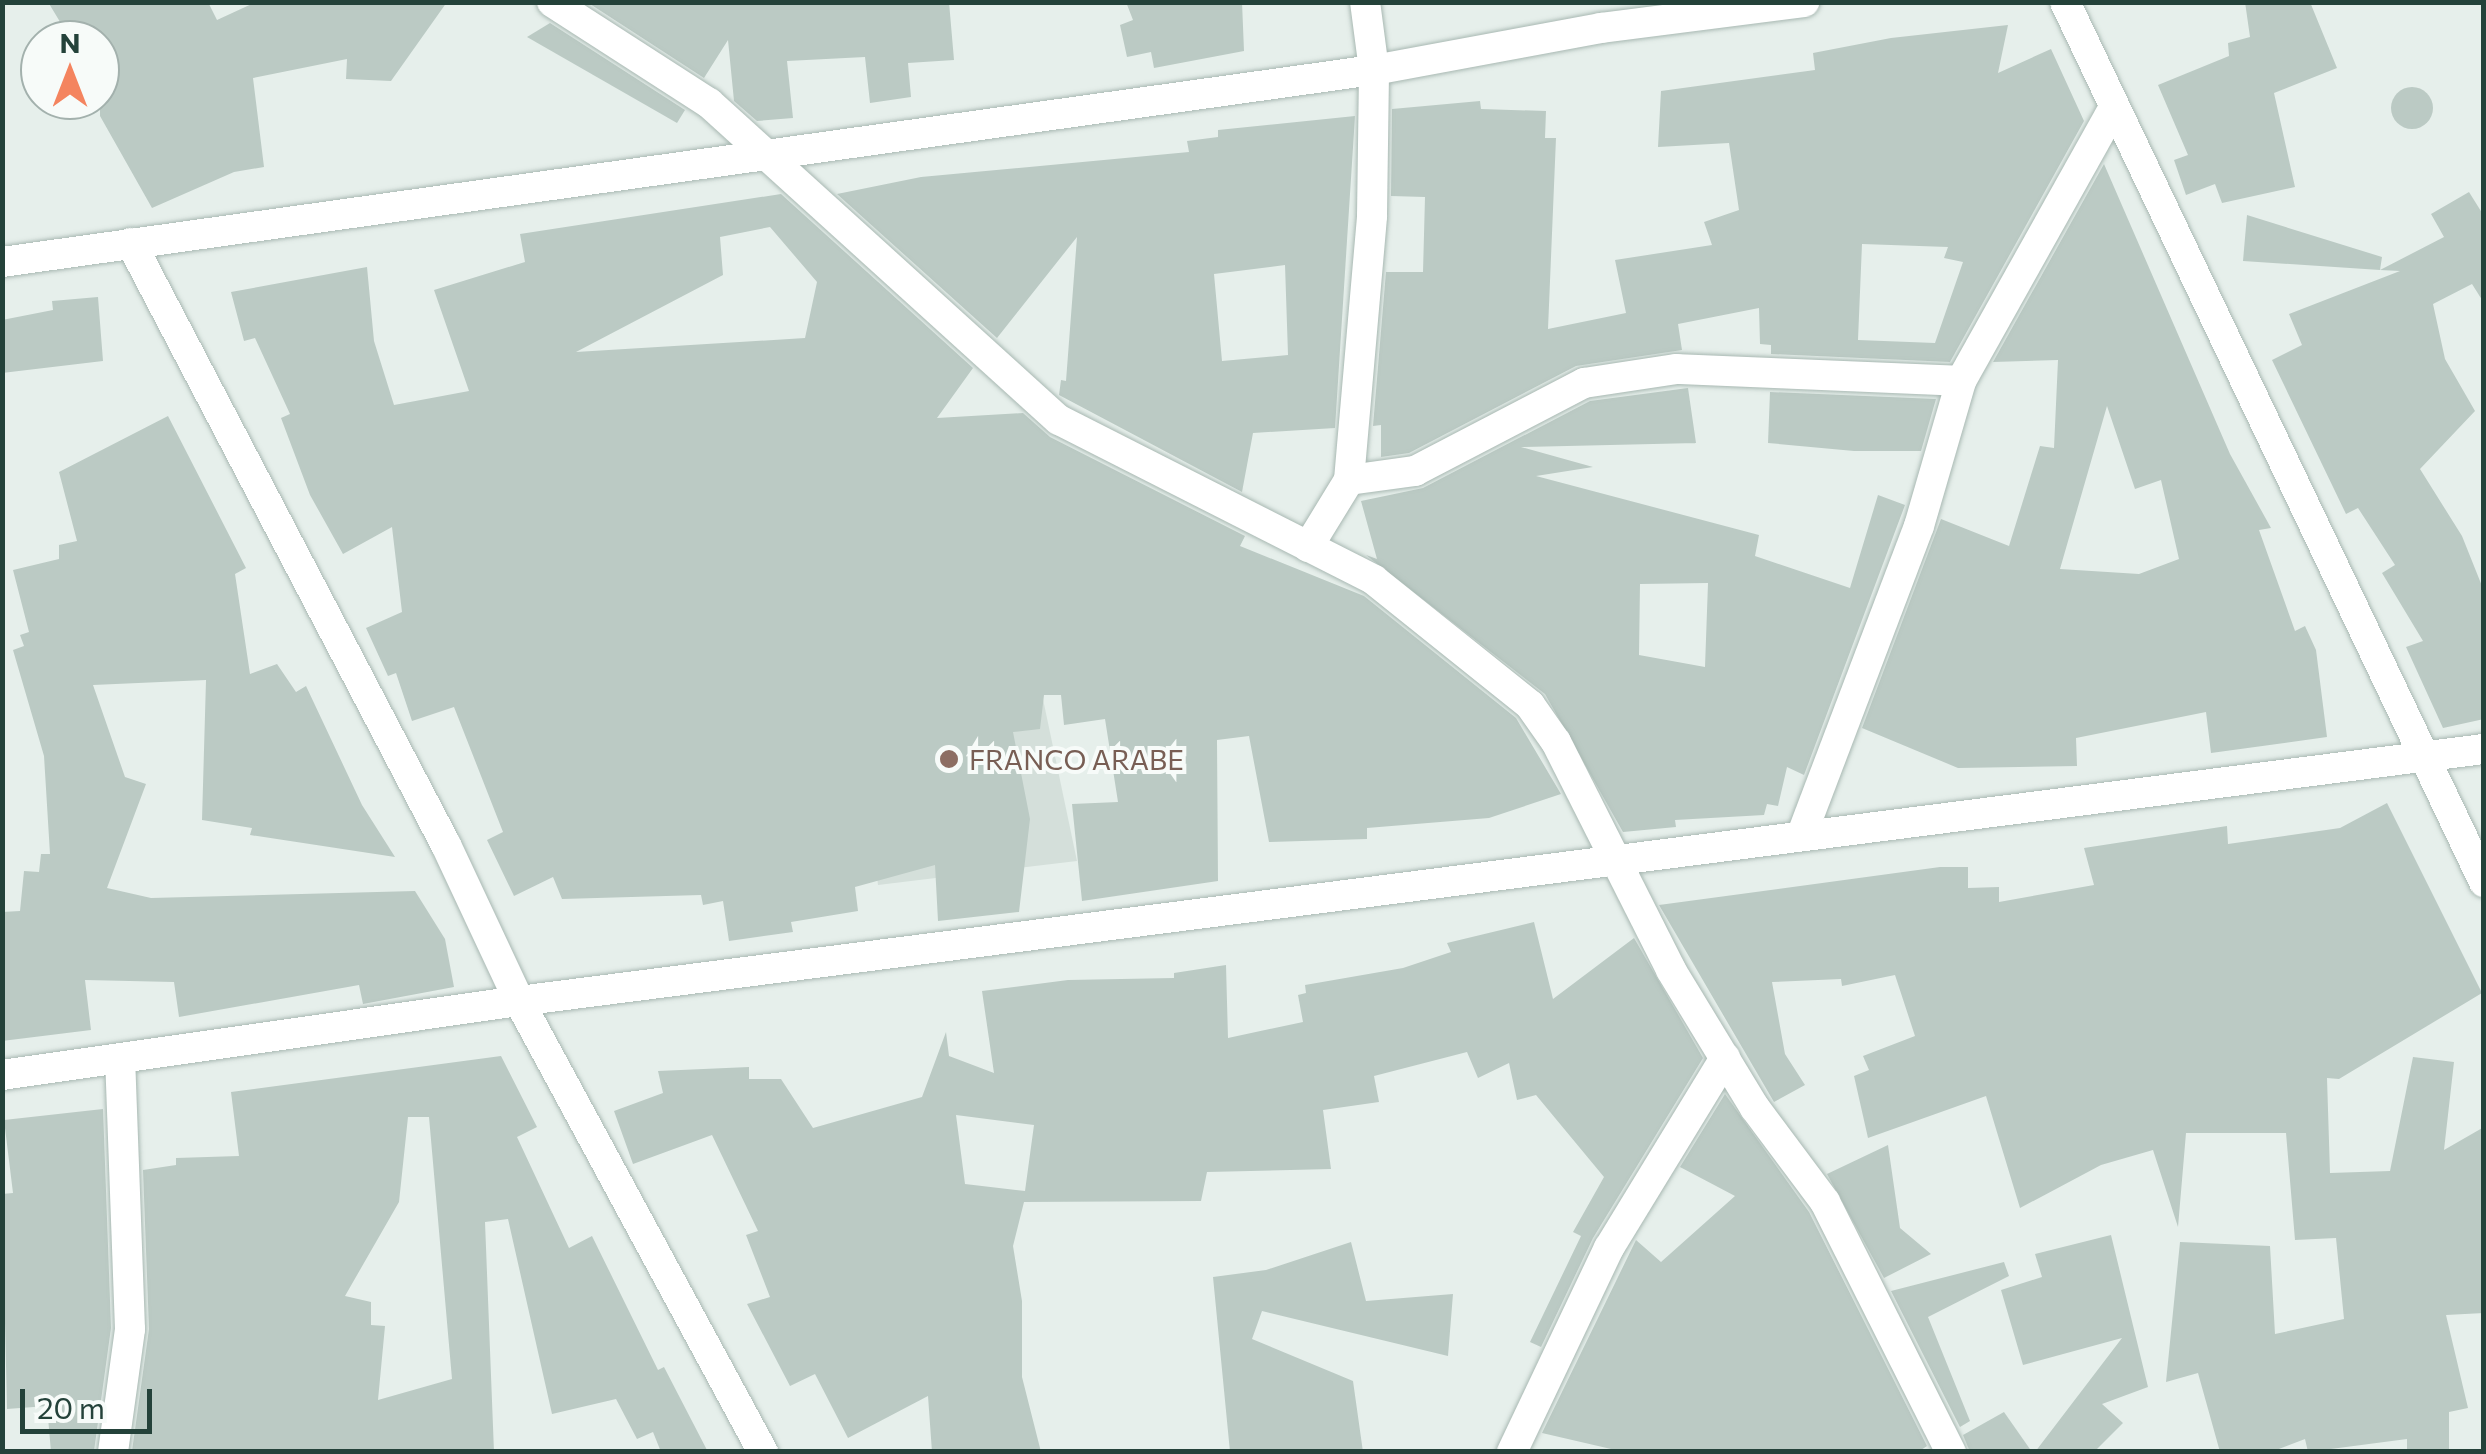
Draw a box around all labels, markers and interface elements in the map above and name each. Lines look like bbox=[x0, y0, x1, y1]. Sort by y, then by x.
north arrow bbox=[20, 20, 120, 120]
text: N bbox=[60, 25, 81, 59]
place label: FRANCO ARABE bbox=[969, 742, 1184, 776]
marker: FRANCO ARABE bbox=[938, 748, 960, 770]
scale bar bbox=[25, 1369, 158, 1431]
text: 20 m bbox=[37, 1388, 105, 1425]

